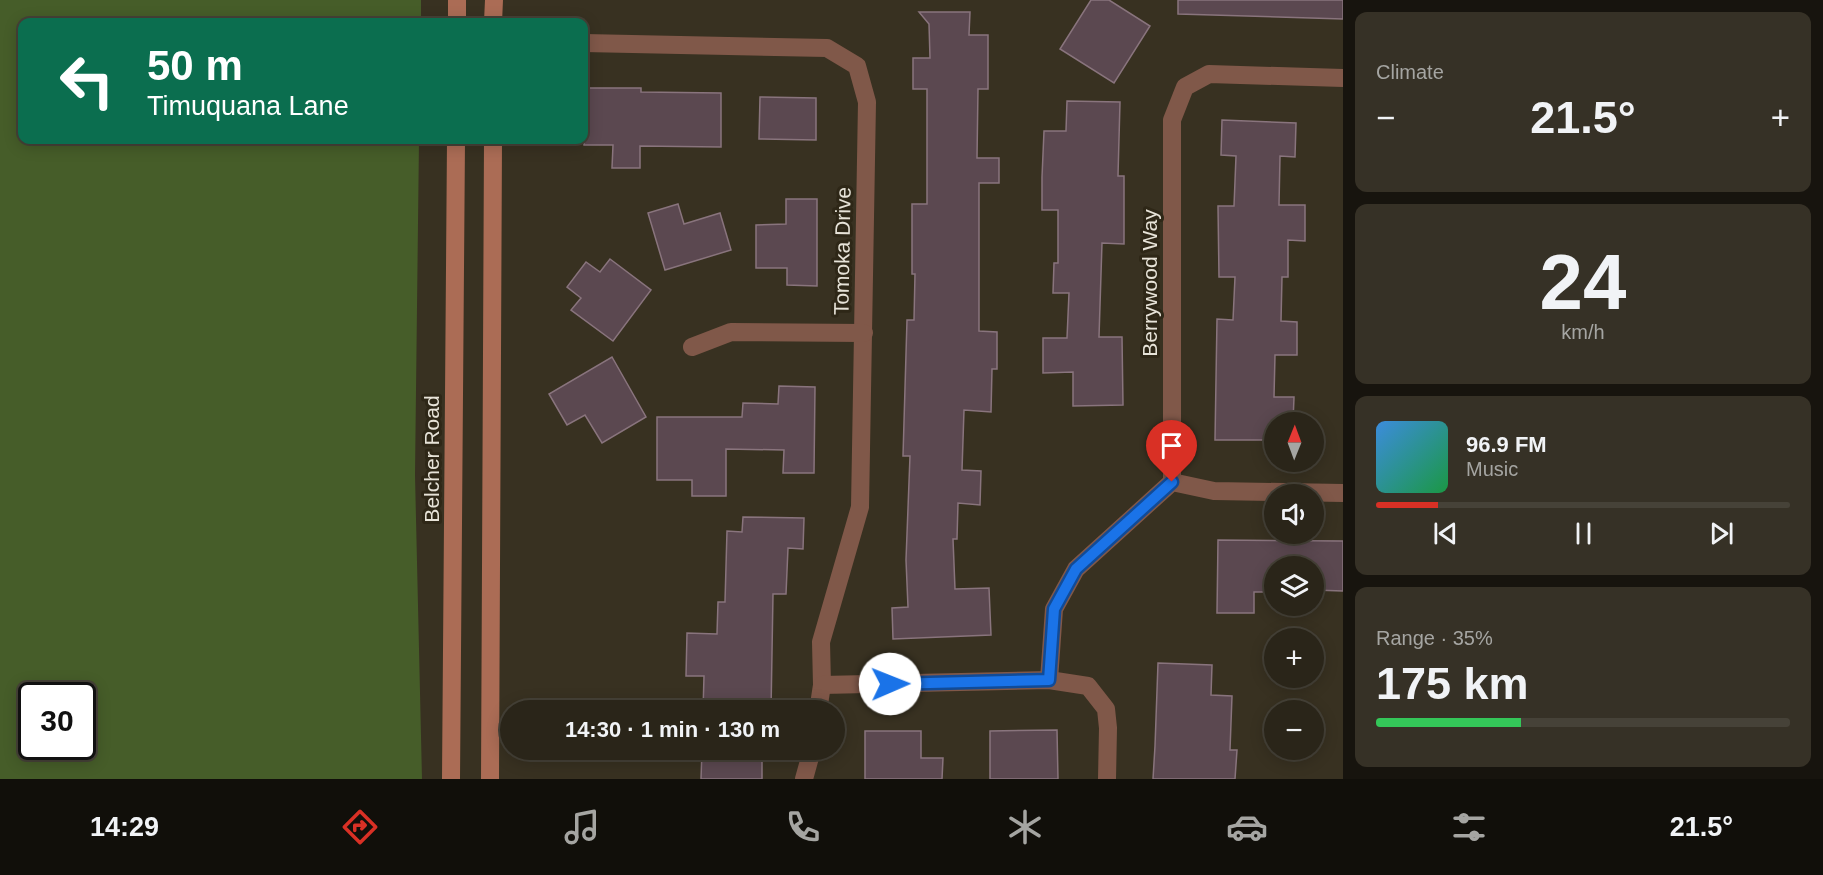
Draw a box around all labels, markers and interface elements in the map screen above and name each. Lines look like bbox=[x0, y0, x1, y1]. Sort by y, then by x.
icon: left bbox=[48, 42, 126, 120]
text: 50 m bbox=[147, 42, 243, 89]
text: Climate bbox=[1376, 61, 1444, 83]
text: Timuquana Lane bbox=[147, 91, 349, 121]
text: 21.5° bbox=[1530, 92, 1636, 143]
text: − bbox=[1376, 99, 1395, 136]
text: + bbox=[1771, 99, 1790, 136]
street label: Tomoka Drive bbox=[829, 187, 855, 315]
street label: Berrywood Way bbox=[1138, 209, 1161, 357]
text: 24 bbox=[1540, 238, 1626, 326]
text: km/h bbox=[1561, 321, 1605, 343]
street label: Belcher Road bbox=[420, 395, 443, 523]
north arrow bbox=[1264, 412, 1324, 472]
map controls bbox=[1264, 412, 1324, 760]
pin bbox=[1146, 420, 1197, 482]
icon: arrive bbox=[1155, 429, 1188, 462]
text: 96.9 FM bbox=[1466, 432, 1547, 457]
text: Music bbox=[1466, 458, 1518, 480]
button: sound bbox=[1264, 484, 1324, 544]
icon: previous bbox=[1429, 517, 1462, 550]
icon: pause bbox=[1567, 517, 1600, 550]
icon: next bbox=[1705, 517, 1738, 550]
button: layers bbox=[1264, 556, 1324, 616]
text: Range · 35% bbox=[1376, 627, 1493, 649]
button: + bbox=[1264, 628, 1324, 688]
position arrow bbox=[858, 652, 922, 716]
text: 175 km bbox=[1376, 658, 1529, 709]
speed limit sign: 30 bbox=[18, 682, 96, 760]
button: − bbox=[1264, 700, 1324, 760]
text: 14:30 · 1 min · 130 m bbox=[565, 717, 780, 742]
icon: directions bbox=[339, 806, 381, 848]
icon: music bbox=[561, 806, 603, 848]
icon: phone bbox=[782, 806, 824, 848]
icon: climate bbox=[1004, 806, 1046, 848]
icon: car bbox=[1226, 806, 1268, 848]
icon: filters bbox=[1448, 806, 1490, 848]
text: 14:29 bbox=[90, 812, 159, 842]
text: 21.5° bbox=[1670, 812, 1733, 842]

